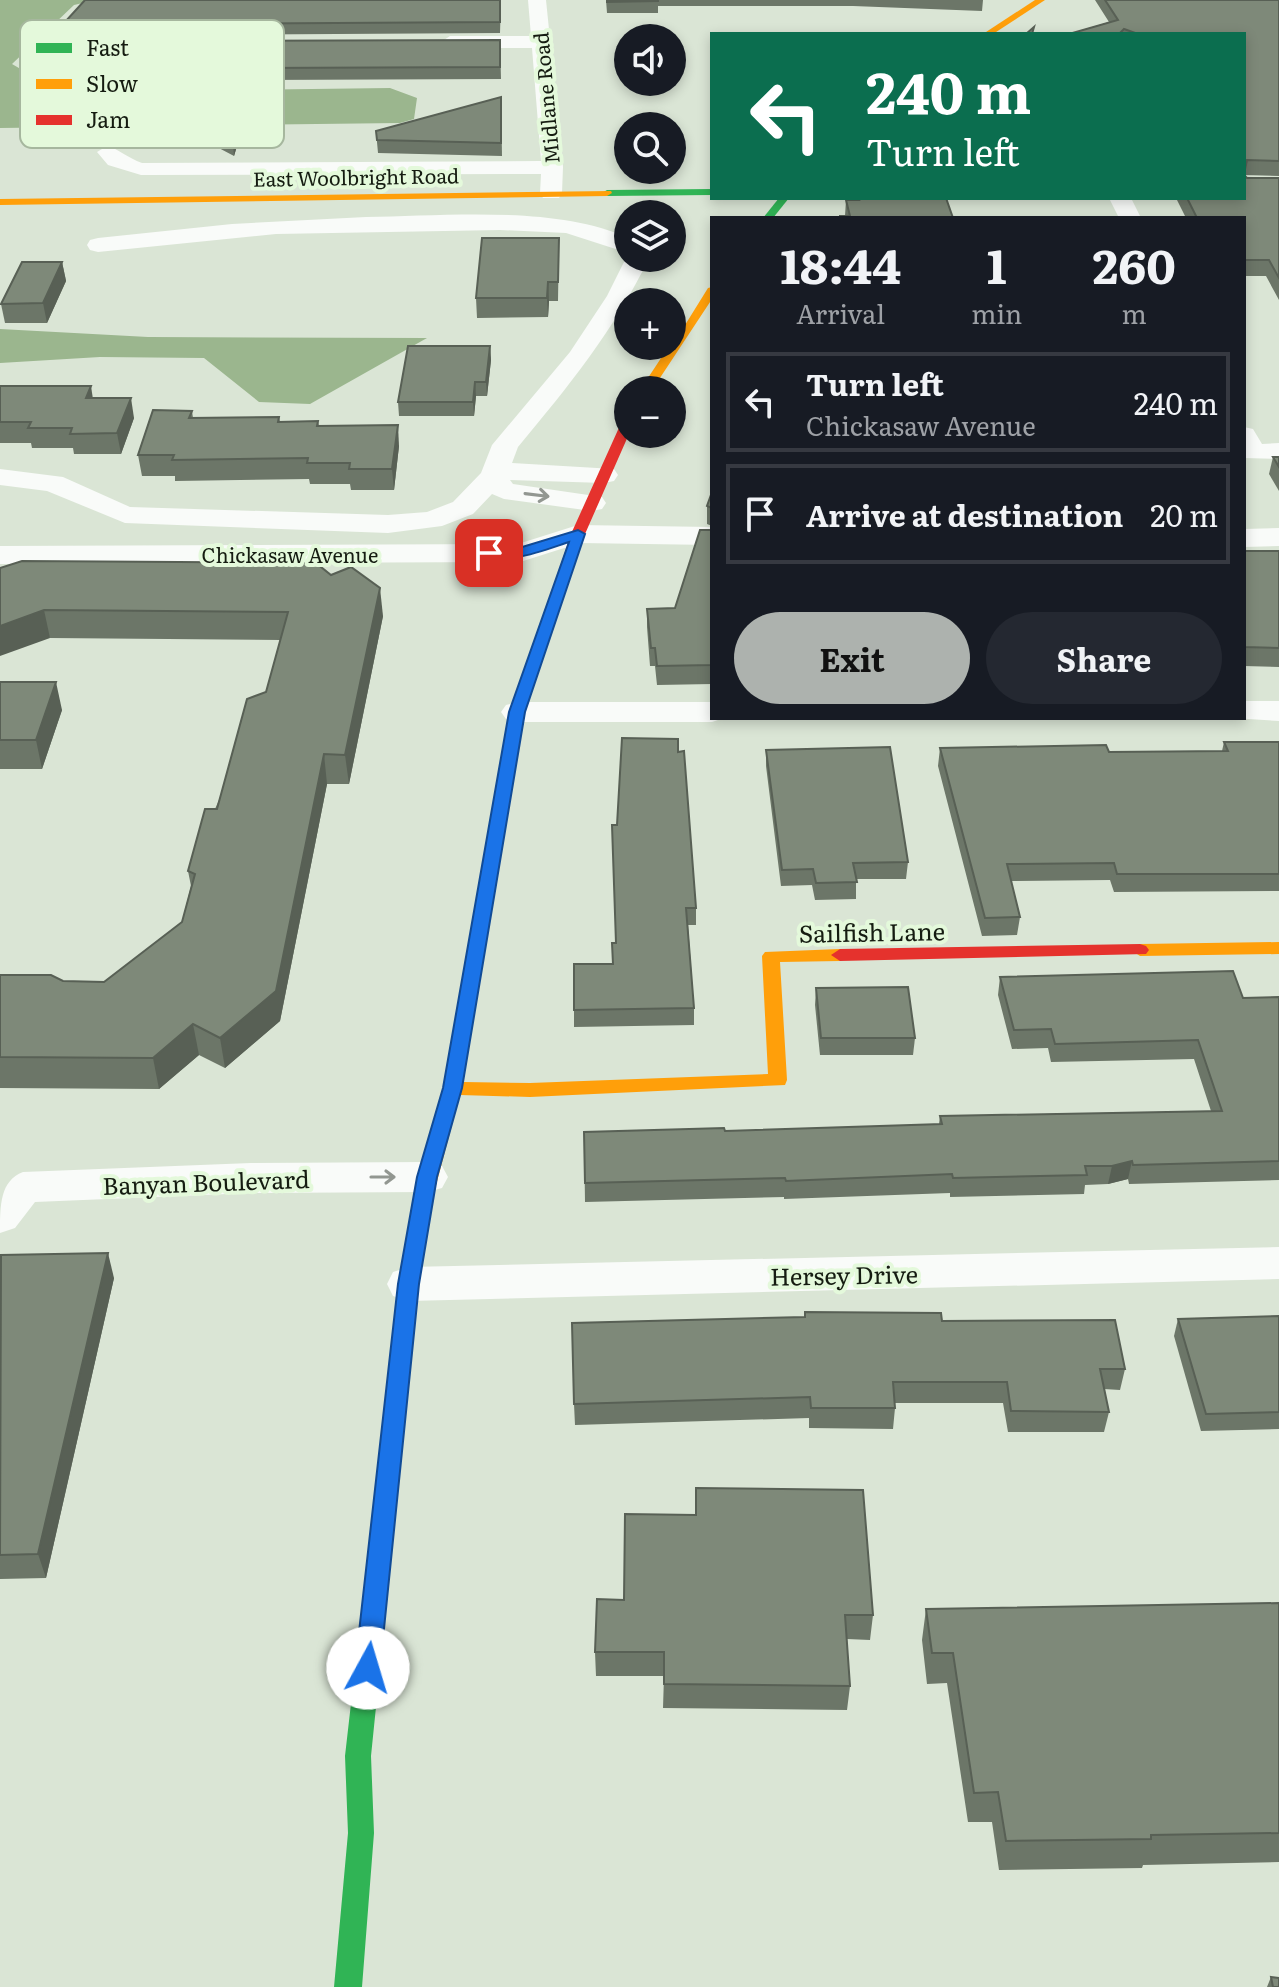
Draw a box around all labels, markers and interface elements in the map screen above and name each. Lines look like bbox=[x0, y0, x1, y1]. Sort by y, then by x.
legend bbox=[20, 20, 284, 148]
map controls bbox=[614, 24, 686, 448]
button: sound bbox=[614, 24, 686, 96]
text: Fast bbox=[86, 30, 129, 63]
street label: Midlane Road bbox=[524, 31, 566, 165]
text: 240 m bbox=[866, 48, 1031, 131]
icon: left bbox=[734, 64, 838, 168]
text: Slow bbox=[86, 66, 138, 99]
text: Jam bbox=[86, 102, 130, 135]
button: search bbox=[614, 112, 686, 184]
text: Turn left bbox=[866, 124, 1020, 177]
street label: East Woolbright Road bbox=[253, 159, 459, 193]
button: layers bbox=[614, 200, 686, 272]
text: 18:44 bbox=[780, 228, 901, 299]
text: 1 bbox=[987, 228, 1007, 299]
text: 260 bbox=[1092, 228, 1176, 299]
button: + bbox=[614, 288, 686, 360]
text: Arrival bbox=[796, 293, 885, 332]
text: min bbox=[971, 293, 1022, 332]
text: m bbox=[1122, 293, 1147, 332]
text: Turn left bbox=[806, 361, 944, 405]
button: − bbox=[614, 376, 686, 448]
icon: left bbox=[738, 380, 782, 424]
text: 240 m bbox=[1134, 380, 1218, 424]
text: Chickasaw Avenue bbox=[806, 405, 1036, 444]
one-way arrow bbox=[524, 488, 549, 503]
icon: arrive bbox=[738, 492, 782, 536]
text: Arrive at destination bbox=[806, 492, 1123, 536]
text: 20 m bbox=[1150, 492, 1218, 536]
pin bbox=[455, 519, 523, 587]
icon: arrive bbox=[467, 531, 511, 575]
street label: Chickasaw Avenue bbox=[202, 539, 378, 569]
button: Exit bbox=[734, 612, 970, 704]
button: Share bbox=[986, 612, 1222, 704]
street label: Sailfish Lane bbox=[799, 912, 945, 950]
street label: Banyan Boulevard bbox=[102, 1160, 310, 1202]
one-way arrow bbox=[369, 1170, 396, 1185]
street label: Hersey Drive bbox=[770, 1255, 918, 1293]
position arrow bbox=[326, 1626, 410, 1710]

